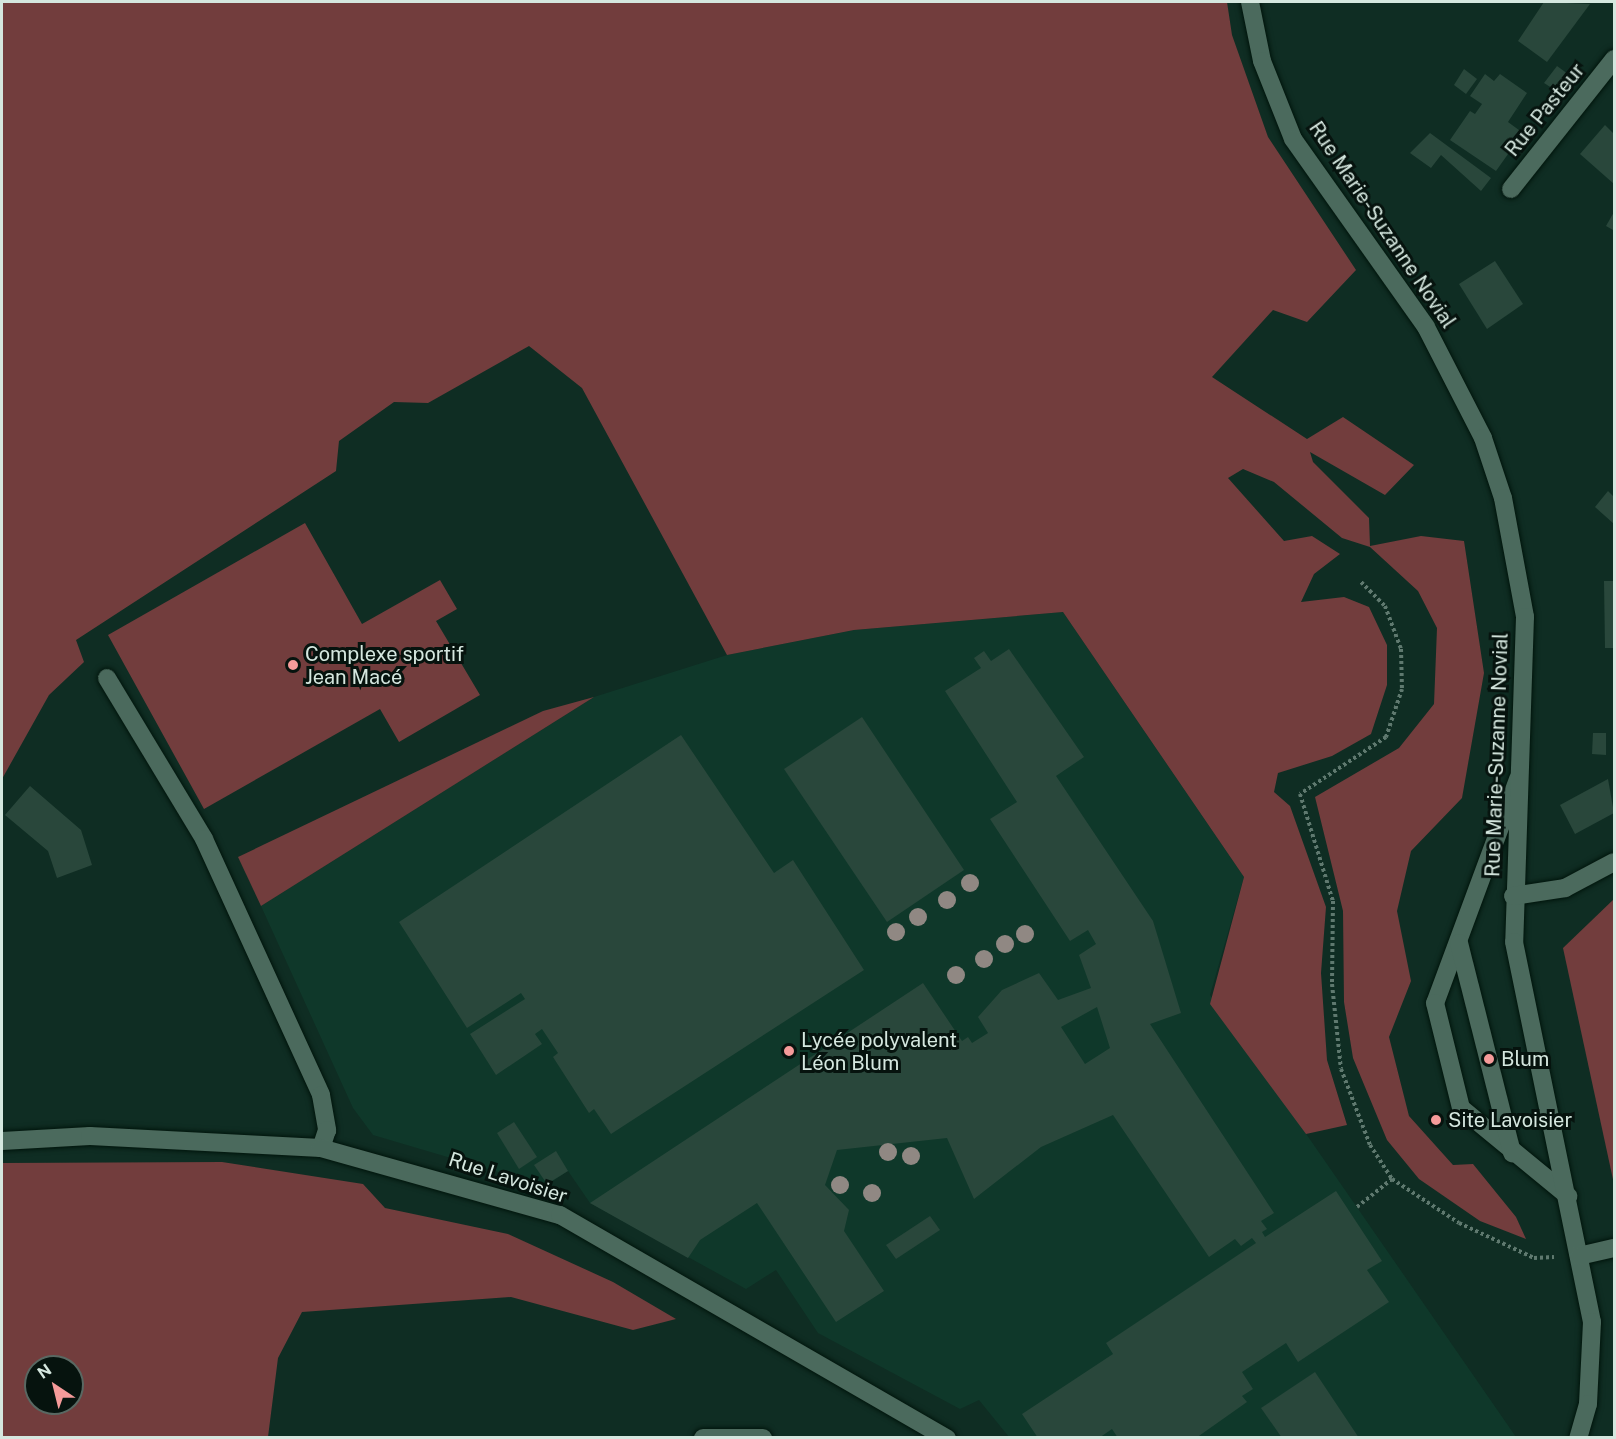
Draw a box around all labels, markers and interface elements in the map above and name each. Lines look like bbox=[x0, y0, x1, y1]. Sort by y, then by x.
street label: Rue Pasteur bbox=[1500, 59, 1590, 161]
street label: Rue Marie-Suzanne Novial bbox=[1304, 117, 1460, 333]
street label: Rue Marie-Suzanne Novial bbox=[1481, 632, 1513, 878]
place label: Complexe sportif Jean Macé bbox=[305, 642, 464, 689]
marker: Complexe sportif Jean Macé bbox=[286, 658, 300, 672]
place label: Lycée polyvalent Léon Blum bbox=[801, 1028, 957, 1075]
marker: Lycée polyvalent Léon Blum bbox=[782, 1044, 796, 1058]
place label: Blum bbox=[1501, 1047, 1549, 1071]
marker: Blum bbox=[1482, 1052, 1496, 1066]
place label: Site Lavoisier bbox=[1448, 1108, 1572, 1132]
marker: Site Lavoisier bbox=[1429, 1113, 1443, 1127]
street label: Rue Lavoisier bbox=[446, 1148, 570, 1208]
north arrow bbox=[24, 1355, 84, 1415]
text: N bbox=[34, 1360, 55, 1383]

